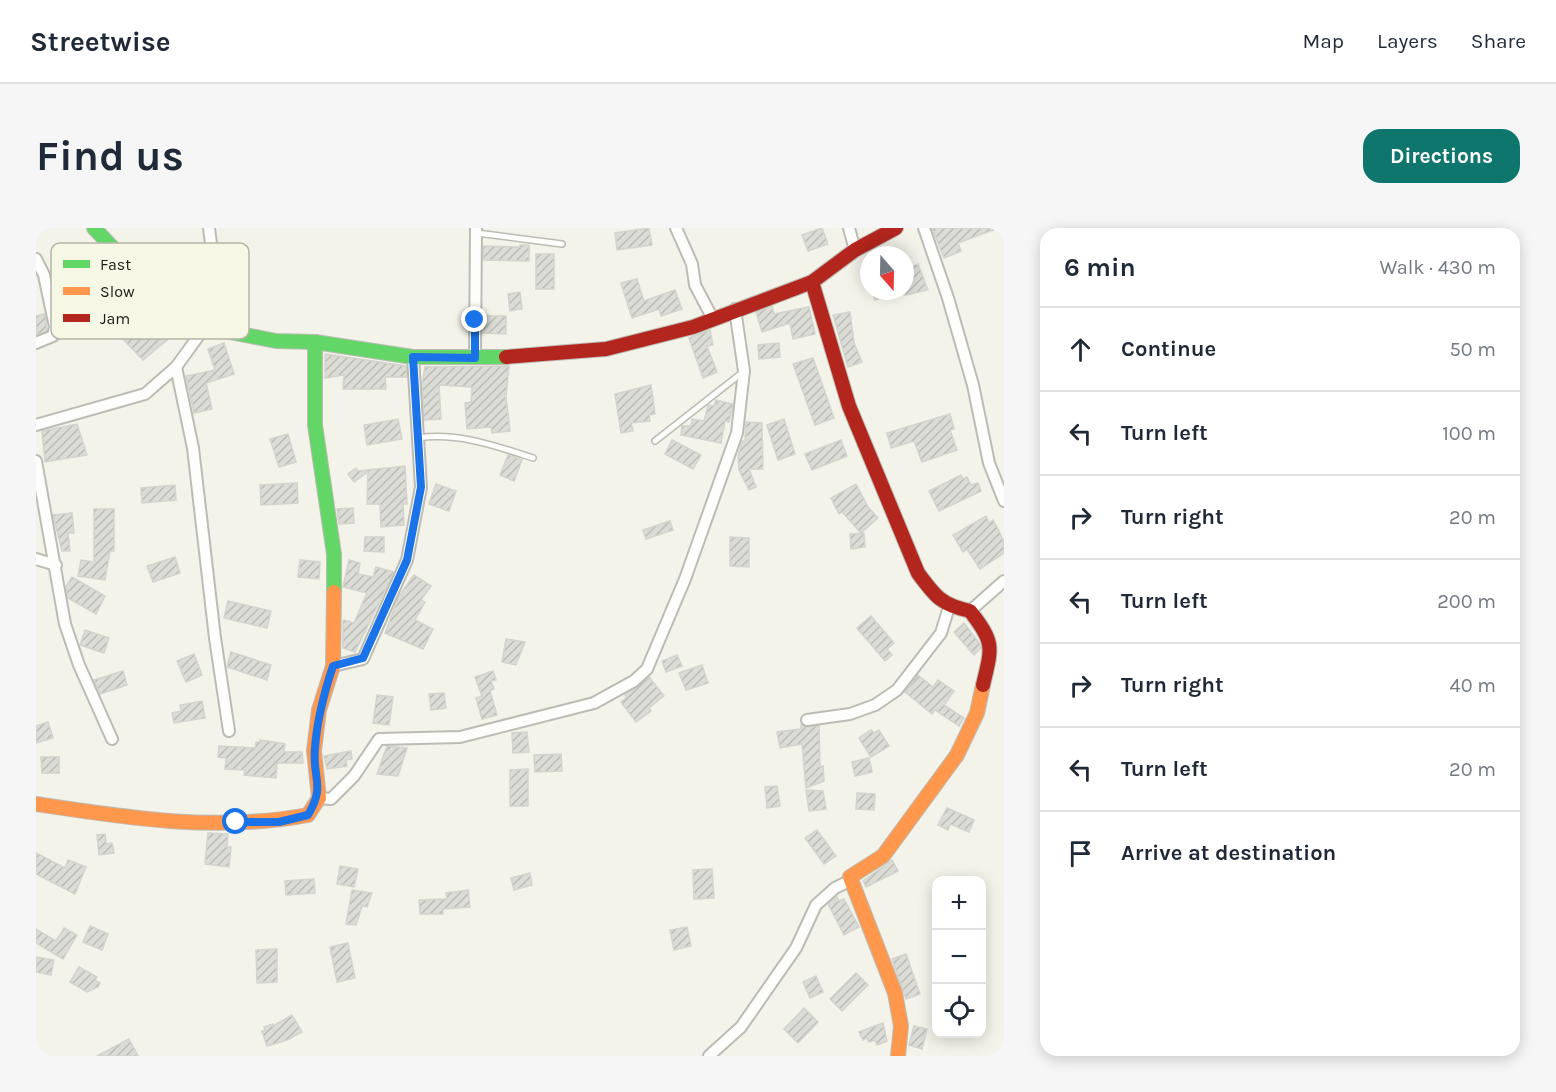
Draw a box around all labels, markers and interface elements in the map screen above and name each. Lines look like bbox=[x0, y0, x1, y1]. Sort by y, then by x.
text: Streetwise bbox=[30, 25, 171, 58]
text: Map bbox=[1302, 29, 1344, 53]
text: Layers bbox=[1377, 29, 1438, 53]
text: Share bbox=[1471, 29, 1526, 53]
button: Directions bbox=[1363, 129, 1520, 183]
text: Find us bbox=[36, 131, 184, 181]
legend bbox=[51, 243, 249, 339]
north arrow bbox=[860, 246, 914, 300]
text: 6 min bbox=[1064, 252, 1136, 283]
text: Fast bbox=[100, 255, 131, 274]
text: Walk · 430 m bbox=[1380, 256, 1496, 279]
text: Slow bbox=[100, 282, 135, 301]
route end bbox=[461, 306, 487, 332]
text: Jam bbox=[100, 309, 130, 328]
icon: ahead bbox=[1064, 333, 1097, 366]
text: Continue bbox=[1121, 336, 1216, 362]
text: 50 m bbox=[1449, 338, 1496, 361]
icon: left bbox=[1064, 417, 1097, 450]
text: Turn left bbox=[1121, 420, 1208, 446]
text: 100 m bbox=[1442, 422, 1496, 445]
icon: right bbox=[1064, 501, 1097, 534]
text: Turn right bbox=[1121, 504, 1224, 530]
text: 20 m bbox=[1449, 506, 1496, 529]
icon: left bbox=[1064, 585, 1097, 618]
text: Turn left bbox=[1121, 588, 1208, 614]
text: 200 m bbox=[1437, 590, 1496, 613]
icon: right bbox=[1064, 669, 1097, 702]
text: Turn right bbox=[1121, 672, 1224, 698]
text: 40 m bbox=[1450, 674, 1496, 697]
icon: left bbox=[1064, 753, 1097, 786]
text: Turn left bbox=[1121, 756, 1208, 782]
text: 20 m bbox=[1449, 758, 1496, 781]
route start bbox=[222, 808, 248, 834]
icon: arrive bbox=[1064, 837, 1097, 870]
text: Arrive at destination bbox=[1121, 840, 1336, 866]
map controls bbox=[932, 876, 986, 1038]
button: + bbox=[932, 876, 986, 930]
button: − bbox=[932, 930, 986, 984]
button: locate bbox=[932, 984, 986, 1038]

